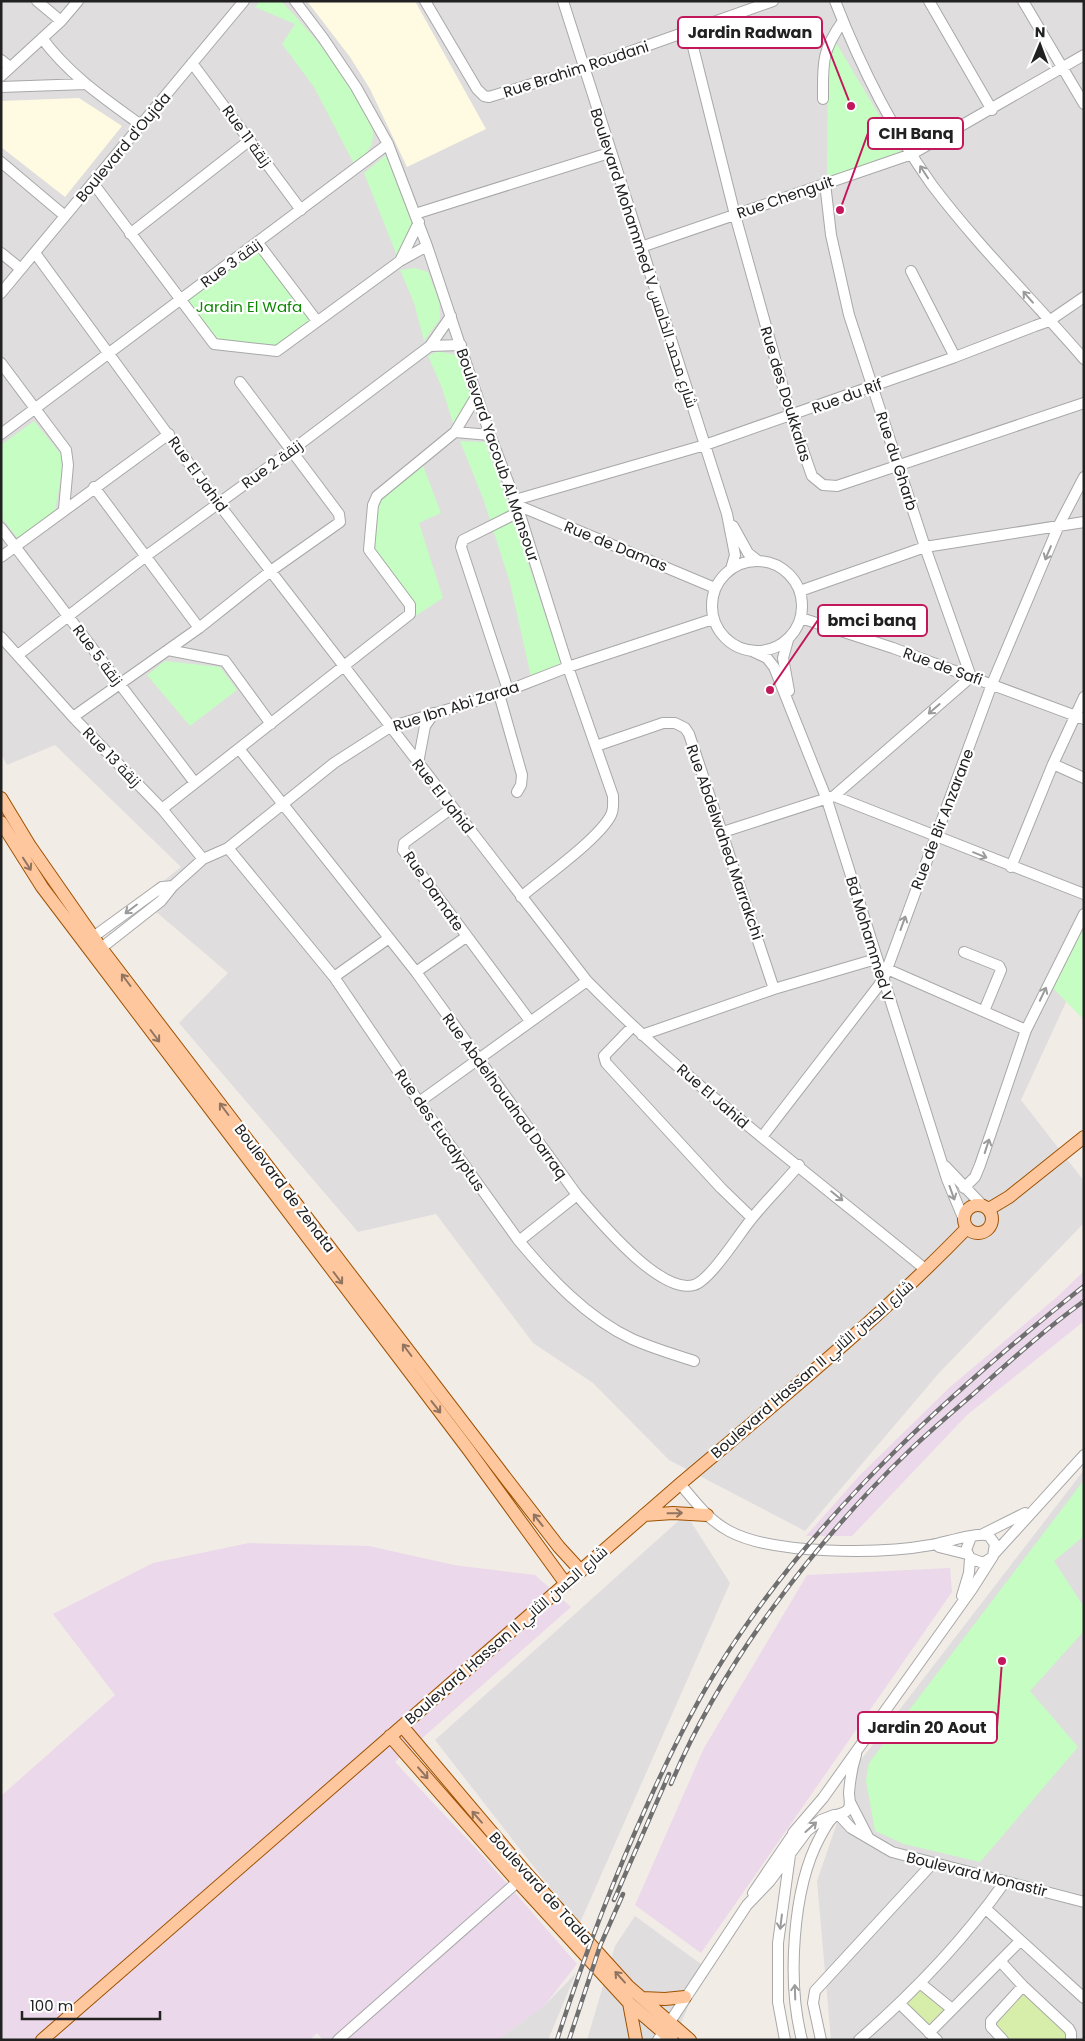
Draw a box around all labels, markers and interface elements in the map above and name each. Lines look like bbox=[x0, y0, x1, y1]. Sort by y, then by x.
callout: Jardin Radwan bbox=[678, 17, 822, 48]
north arrow bbox=[1015, 20, 1065, 70]
text: Jardin Radwan bbox=[688, 21, 812, 44]
text: N bbox=[1035, 22, 1046, 42]
street label: Rue Brahim Roudani bbox=[501, 36, 651, 102]
street label: Boulevard d'Oujda bbox=[71, 88, 175, 206]
street label: Rue 11 زنقة bbox=[217, 101, 277, 171]
street label: Boulevard Mohammed V شارع محمد الخامس bbox=[585, 105, 703, 411]
callout: CIH Banq bbox=[868, 118, 963, 149]
text: CIH Banq bbox=[878, 122, 954, 145]
one-way arrow bbox=[919, 165, 929, 179]
street label: Rue Chenguit bbox=[734, 171, 836, 223]
street label: Rue 3 زنقة bbox=[196, 234, 266, 292]
one-way arrow bbox=[1022, 290, 1034, 303]
park label: Jardin El Wafa bbox=[196, 296, 302, 317]
street label: Rue des Doukkalas bbox=[755, 324, 817, 464]
street label: Boulevard Yacoub Al Mansour bbox=[452, 346, 545, 565]
street label: Rue du Rif bbox=[809, 374, 885, 418]
street label: Rue du Gharb bbox=[871, 409, 923, 513]
street label: Rue El Jahid bbox=[163, 432, 233, 516]
street label: Rue 2 زنقة bbox=[237, 435, 307, 493]
street label: Rue de Damas bbox=[561, 516, 671, 576]
one-way arrow bbox=[1042, 545, 1052, 560]
callout: bmci banq bbox=[818, 605, 927, 636]
text: bmci banq bbox=[828, 609, 916, 632]
street label: Rue 5 زنقة bbox=[68, 620, 128, 690]
street label: Rue de Safi bbox=[900, 642, 986, 690]
street label: Rue Ibn Abi Zaraa bbox=[390, 676, 522, 736]
one-way arrow bbox=[928, 703, 941, 714]
street label: Rue 13 زنقة bbox=[78, 722, 146, 792]
street label: Rue Abdelwahed Marrakchi bbox=[682, 741, 768, 943]
street label: Rue de Bir Anzarane bbox=[905, 746, 979, 892]
street label: Rue El Jahid bbox=[407, 754, 479, 838]
street label: Rue Damate bbox=[399, 847, 469, 935]
one-way arrow bbox=[972, 851, 987, 860]
one-way arrow bbox=[21, 857, 32, 871]
street label: Bd Mohammed V bbox=[841, 874, 899, 1004]
one-way arrow bbox=[124, 904, 138, 914]
one-way arrow bbox=[899, 916, 908, 931]
one-way arrow bbox=[120, 974, 131, 987]
one-way arrow bbox=[1039, 987, 1049, 1002]
street label: Rue Abdelhouahad Darraq bbox=[438, 1009, 572, 1183]
one-way arrow bbox=[150, 1029, 160, 1043]
street label: Rue El Jahid bbox=[673, 1059, 753, 1133]
street label: Rue des Eucalyptus bbox=[390, 1065, 490, 1196]
one-way arrow bbox=[219, 1103, 230, 1116]
street label: Boulevard de Zenata bbox=[230, 1119, 340, 1257]
one-way arrow bbox=[982, 1138, 992, 1154]
one-way arrow bbox=[948, 1185, 957, 1200]
one-way arrow bbox=[830, 1191, 843, 1202]
one-way arrow bbox=[332, 1271, 343, 1284]
street label: Boulevard Hassan II شارع الحسن الثاني bbox=[706, 1275, 919, 1465]
one-way arrow bbox=[402, 1344, 413, 1357]
one-way arrow bbox=[431, 1400, 441, 1414]
one-way arrow bbox=[667, 1508, 683, 1518]
one-way arrow bbox=[533, 1513, 543, 1527]
street label: Boulevard Hassan II شارع الحسن الثاني bbox=[400, 1541, 613, 1731]
callout: Jardin 20 Aout bbox=[858, 1712, 997, 1743]
text: Jardin 20 Aout bbox=[868, 1716, 986, 1739]
one-way arrow bbox=[417, 1766, 428, 1779]
one-way arrow bbox=[472, 1810, 483, 1823]
one-way arrow bbox=[805, 1822, 818, 1833]
street label: Boulevard de Tadla bbox=[485, 1827, 597, 1949]
street label: Boulevard Monastir bbox=[904, 1846, 1050, 1902]
one-way arrow bbox=[776, 1914, 786, 1930]
one-way arrow bbox=[615, 1971, 626, 1984]
one-way arrow bbox=[791, 1984, 800, 2000]
scale bar bbox=[22, 1988, 160, 2020]
text: 100 m bbox=[30, 1995, 73, 2016]

